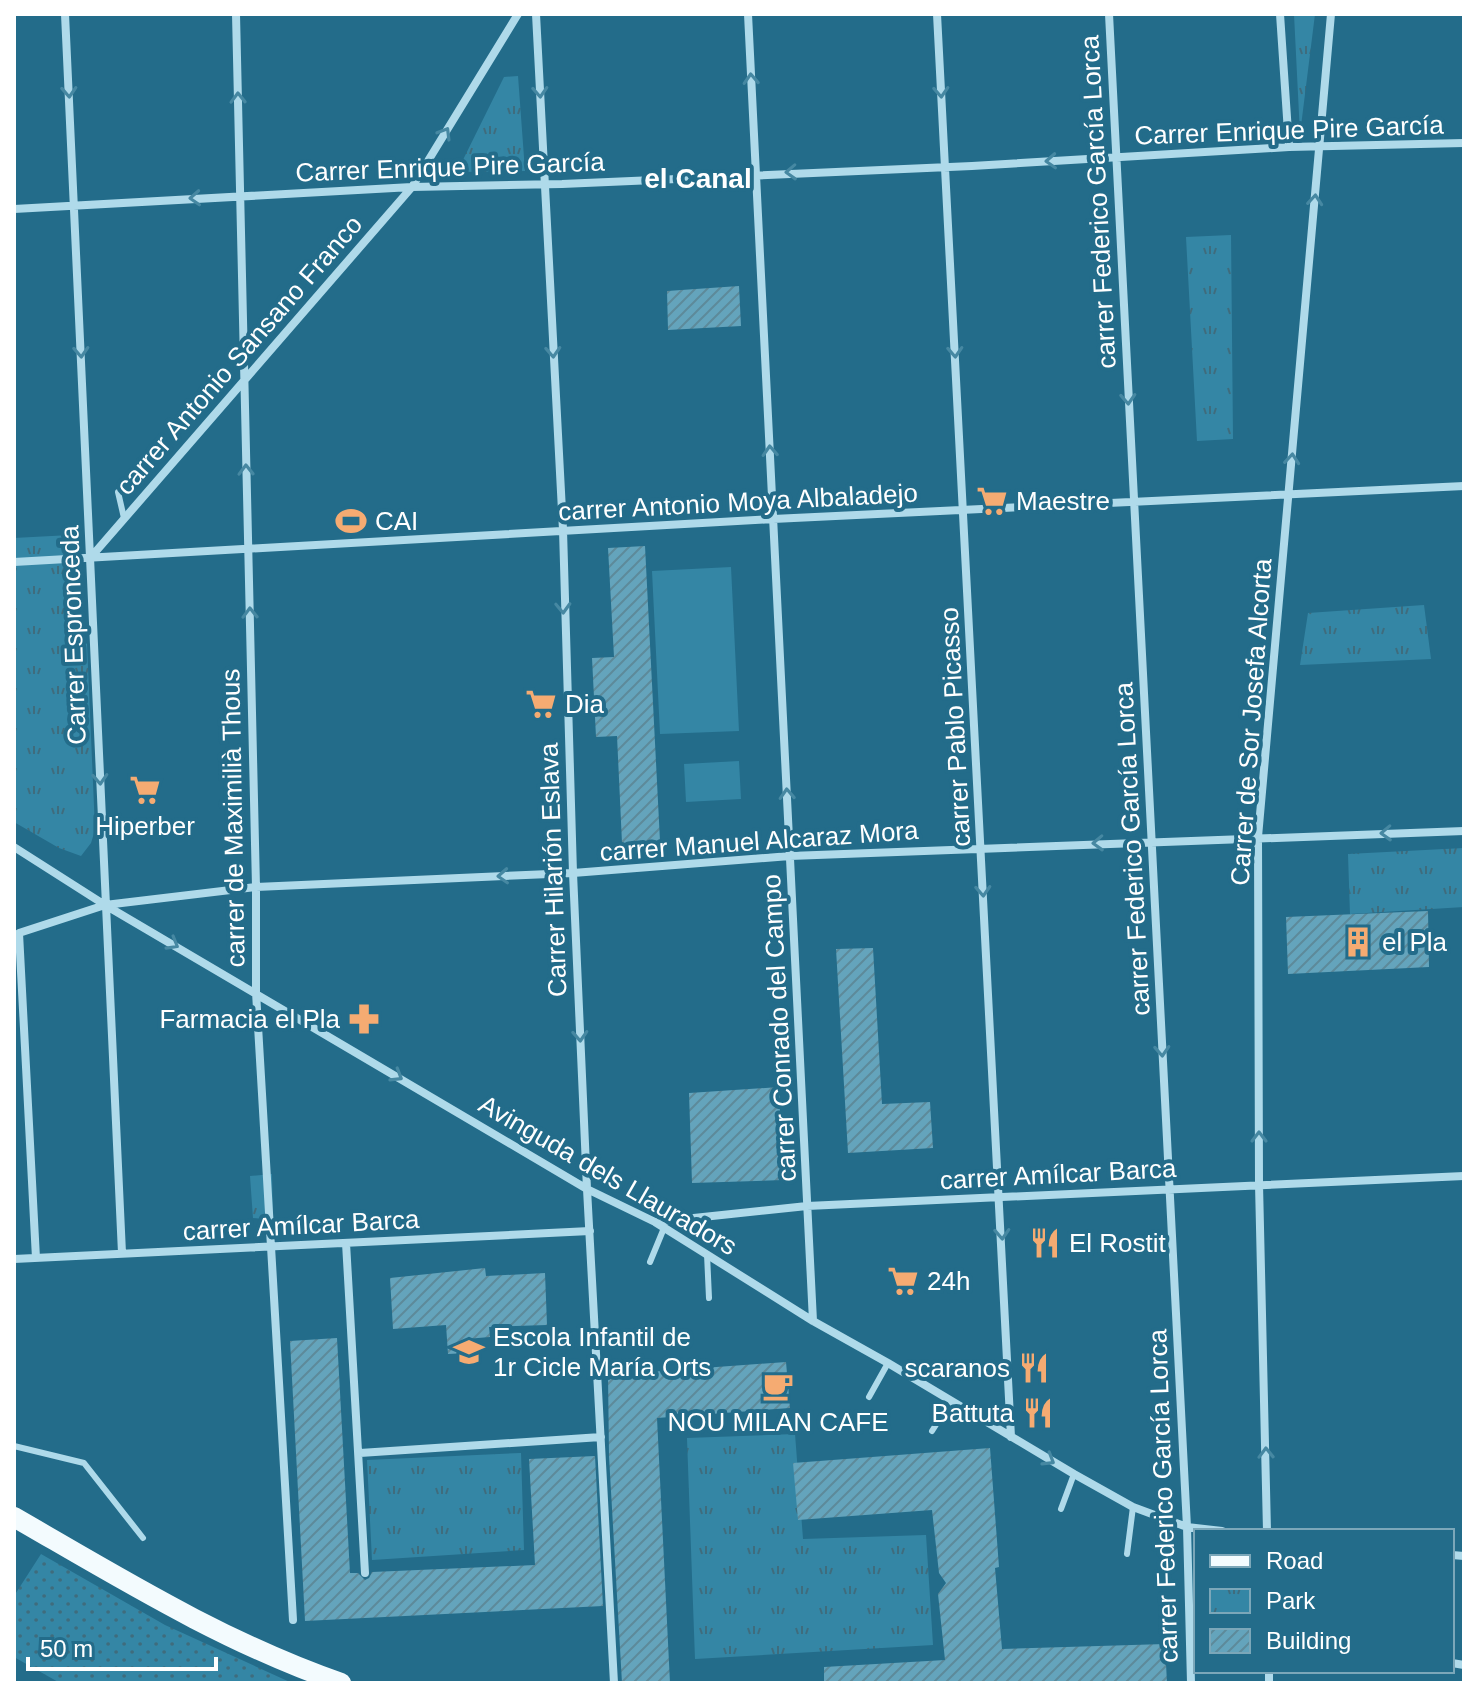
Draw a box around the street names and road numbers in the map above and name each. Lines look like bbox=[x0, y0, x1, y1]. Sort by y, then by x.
street label: carrer Federico García Lorca bbox=[1074, 34, 1122, 369]
street label: Carrer Enrique Pire García bbox=[1134, 110, 1445, 150]
street label: Carrer Enrique Pire García bbox=[295, 147, 606, 187]
street label: carrer Antonio Sansano Franco bbox=[110, 209, 368, 501]
street label: carrer Antonio Moya Albaladejo bbox=[558, 478, 918, 526]
street label: Carrer Espronceda bbox=[54, 524, 92, 745]
street label: Carrer de Sor Josefa Alcorta bbox=[1225, 557, 1277, 887]
street label: carrer Pablo Picasso bbox=[934, 606, 976, 848]
street label: carrer de Maximilià Thous bbox=[215, 668, 251, 968]
street label: carrer Federico García Lorca bbox=[1108, 681, 1156, 1016]
street label: Carrer Hilarión Eslava bbox=[534, 742, 572, 998]
street label: carrer Manuel Alcaraz Mora bbox=[599, 815, 920, 867]
street label: carrer Conrado del Campo bbox=[756, 874, 802, 1182]
street label: Avinguda dels Llauradors bbox=[474, 1089, 742, 1261]
street label: carrer Amílcar Barca bbox=[939, 1153, 1178, 1195]
street label: carrer Amílcar Barca bbox=[182, 1204, 421, 1246]
street label: carrer Federico García Lorca bbox=[1142, 1328, 1184, 1663]

